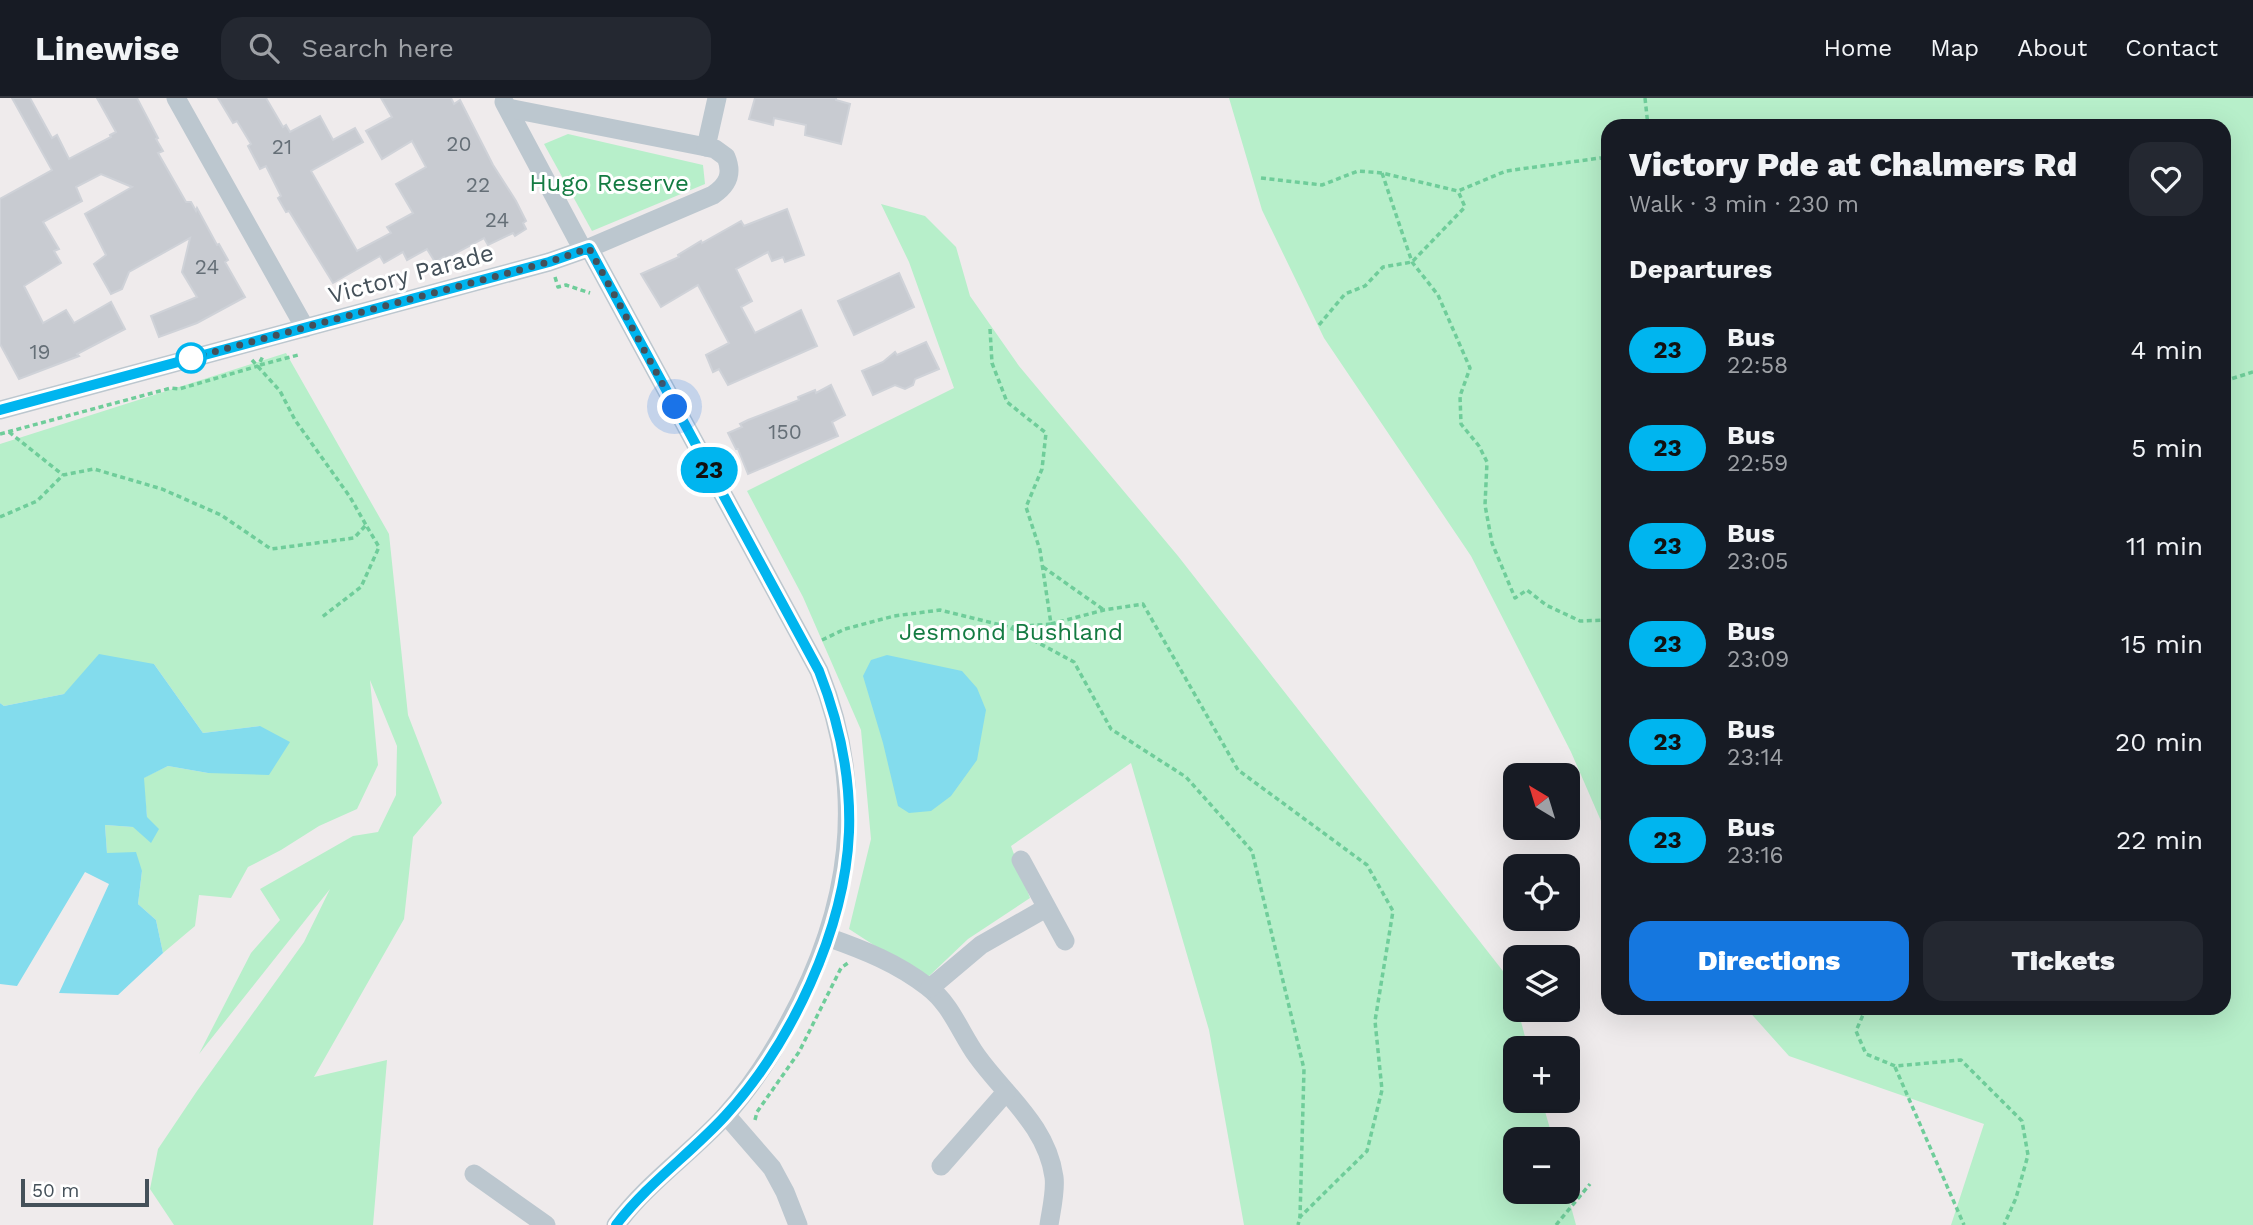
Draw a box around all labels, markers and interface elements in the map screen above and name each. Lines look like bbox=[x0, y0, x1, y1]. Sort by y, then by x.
search box bbox=[221, 17, 711, 80]
text: Linewise bbox=[35, 29, 179, 68]
icon: search bbox=[245, 29, 283, 67]
text: Search here bbox=[301, 33, 454, 63]
text: Home bbox=[1824, 34, 1892, 62]
text: Map bbox=[1930, 34, 1979, 62]
text: About bbox=[2017, 34, 2087, 62]
text: Contact bbox=[2125, 34, 2218, 62]
house number: 20 bbox=[446, 131, 472, 156]
house number: 21 bbox=[272, 134, 292, 159]
button: heart bbox=[2129, 142, 2203, 216]
text: Victory Pde at Chalmers Rd bbox=[1629, 145, 2077, 184]
park label: Hugo Reserve bbox=[529, 169, 689, 197]
house number: 22 bbox=[466, 172, 490, 197]
text: Walk · 3 min · 230 m bbox=[1629, 191, 1859, 218]
house number: 24 bbox=[485, 207, 509, 232]
street label: Victory Parade bbox=[325, 239, 497, 309]
house number: 24 bbox=[195, 254, 219, 279]
text: Departures bbox=[1629, 254, 1772, 284]
text: Bus bbox=[1727, 322, 1775, 352]
text: 4 min bbox=[2130, 335, 2203, 365]
text: 23 bbox=[1653, 336, 1682, 364]
house number: 19 bbox=[29, 339, 51, 364]
unlabelled marker bbox=[176, 343, 206, 373]
text: 22:58 bbox=[1727, 352, 1788, 379]
your location bbox=[657, 389, 692, 424]
house number: 150 bbox=[768, 419, 802, 444]
text: Bus bbox=[1727, 420, 1775, 450]
text: 5 min bbox=[2131, 433, 2203, 463]
text: 23 bbox=[1653, 434, 1682, 462]
line badge: 23 bbox=[678, 447, 740, 493]
text: 22:59 bbox=[1727, 450, 1788, 477]
text: 23 bbox=[695, 456, 723, 484]
text: Bus bbox=[1727, 518, 1775, 548]
text: 11 min bbox=[2126, 531, 2203, 561]
text: 23 bbox=[1653, 532, 1682, 560]
text: 23:05 bbox=[1727, 548, 1788, 575]
text: Bus bbox=[1727, 616, 1775, 646]
park label: Jesmond Bushland bbox=[899, 618, 1123, 646]
text: 15 min bbox=[2121, 629, 2203, 659]
text: 23 bbox=[1653, 630, 1682, 658]
text: 23:09 bbox=[1727, 646, 1789, 673]
text: Bus bbox=[1727, 714, 1775, 744]
text: 20 min bbox=[2115, 727, 2203, 757]
text: 23 bbox=[1653, 728, 1682, 756]
text: 23:14 bbox=[1727, 744, 1784, 771]
north arrow bbox=[1503, 763, 1580, 840]
map controls bbox=[1503, 763, 1580, 1204]
text: Bus bbox=[1727, 812, 1775, 842]
text: 22 min bbox=[2116, 825, 2203, 855]
text: 23 bbox=[1653, 826, 1682, 854]
text: 23:16 bbox=[1727, 842, 1784, 869]
button: locate bbox=[1503, 854, 1580, 931]
button: Directions bbox=[1629, 921, 1909, 1001]
button: Tickets bbox=[1923, 921, 2203, 1001]
button: layers bbox=[1503, 945, 1580, 1022]
button: + bbox=[1503, 1036, 1580, 1113]
button: − bbox=[1503, 1127, 1580, 1204]
scale bar bbox=[21, 1176, 149, 1208]
text: 50 m bbox=[32, 1179, 79, 1202]

